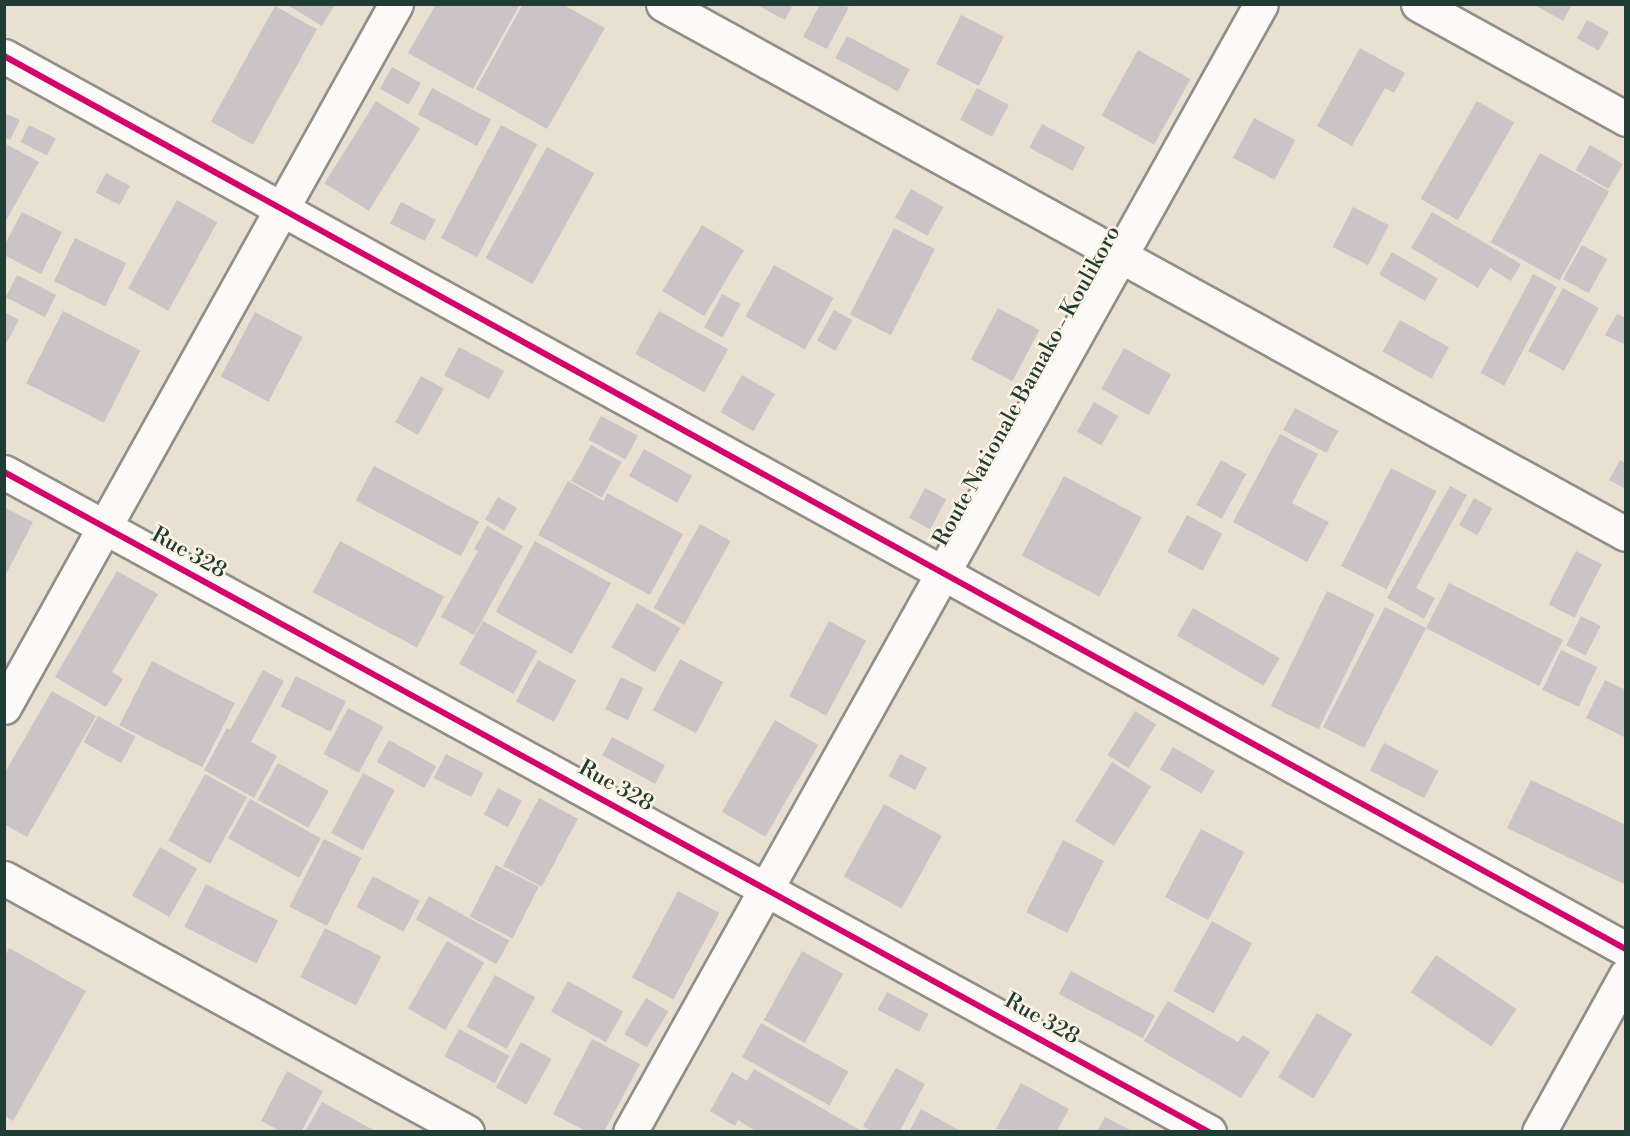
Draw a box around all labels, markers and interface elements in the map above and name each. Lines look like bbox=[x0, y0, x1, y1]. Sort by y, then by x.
street label: Route Nationale Bamako - Koulikoro bbox=[928, 221, 1126, 551]
street label: Rue 328 bbox=[147, 522, 231, 584]
street label: Rue 328 bbox=[574, 755, 658, 817]
street label: Rue 328 bbox=[1000, 988, 1084, 1050]

